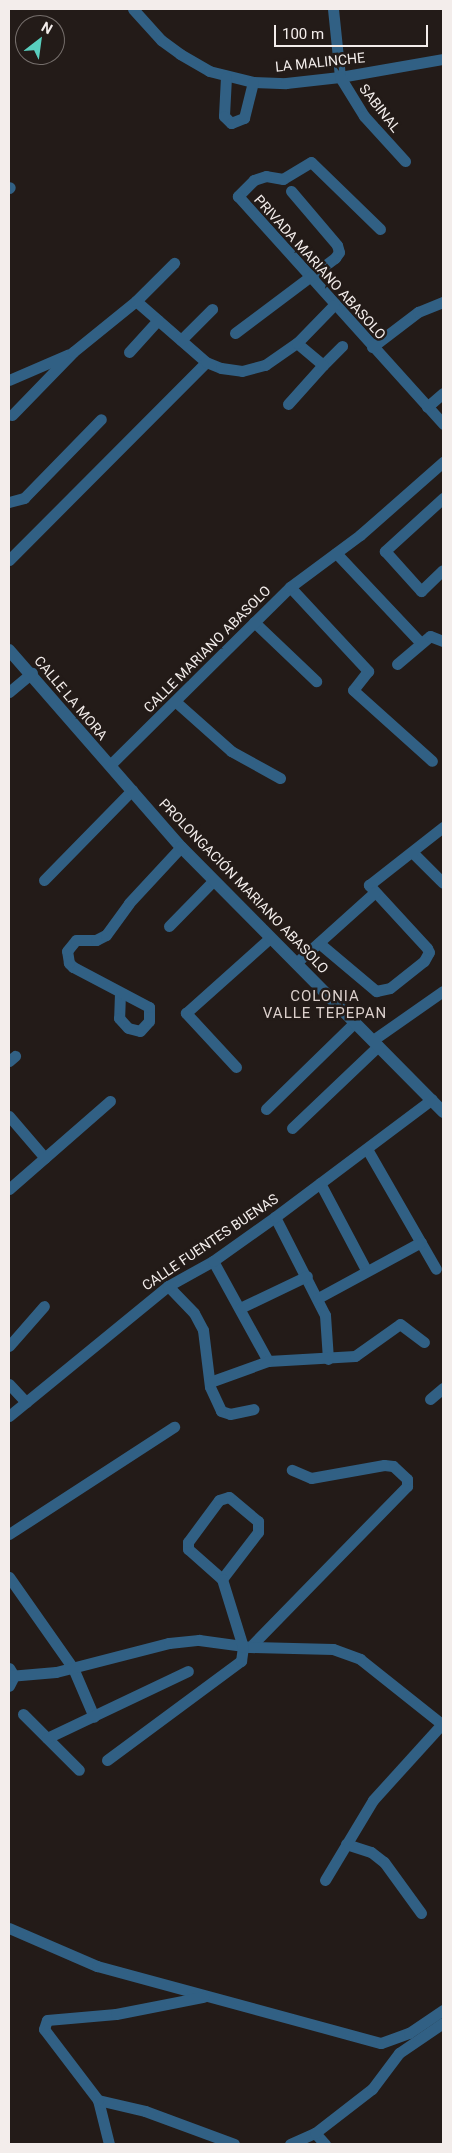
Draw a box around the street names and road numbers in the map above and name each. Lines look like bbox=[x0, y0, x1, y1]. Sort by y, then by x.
street label: LA MALINCHE bbox=[274, 49, 366, 75]
street label: SABINAL bbox=[356, 80, 404, 136]
street label: PRIVADA MARIANO ABASOLO bbox=[251, 191, 389, 343]
street label: CALLE MARIANO ABASOLO bbox=[140, 582, 274, 716]
street label: CALLE LA MORA bbox=[31, 653, 111, 743]
street label: PROLONGACIÓN MARIANO ABASOLO bbox=[156, 795, 332, 977]
street label: CALLE FUENTES BUENAS bbox=[139, 1190, 281, 1294]

